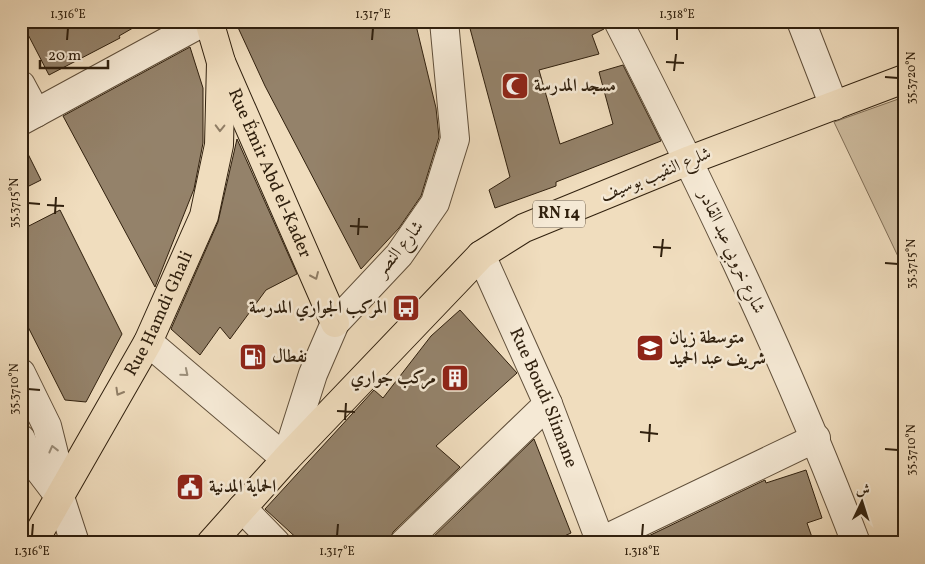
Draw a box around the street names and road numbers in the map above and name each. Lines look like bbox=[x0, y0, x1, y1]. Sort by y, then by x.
street label: Rue Émir Abd el-Kader bbox=[222, 84, 318, 262]
street label: شلرع النقيب بوسيف bbox=[597, 141, 716, 210]
street label: شارع خروبي عبد القادر bbox=[690, 184, 771, 319]
road number: RN 14 bbox=[533, 200, 585, 228]
street label: شارع النصر bbox=[368, 216, 431, 284]
street label: Rue Hamdi Ghali bbox=[118, 247, 199, 381]
street label: Rue Boudi Slimane bbox=[503, 324, 584, 472]

